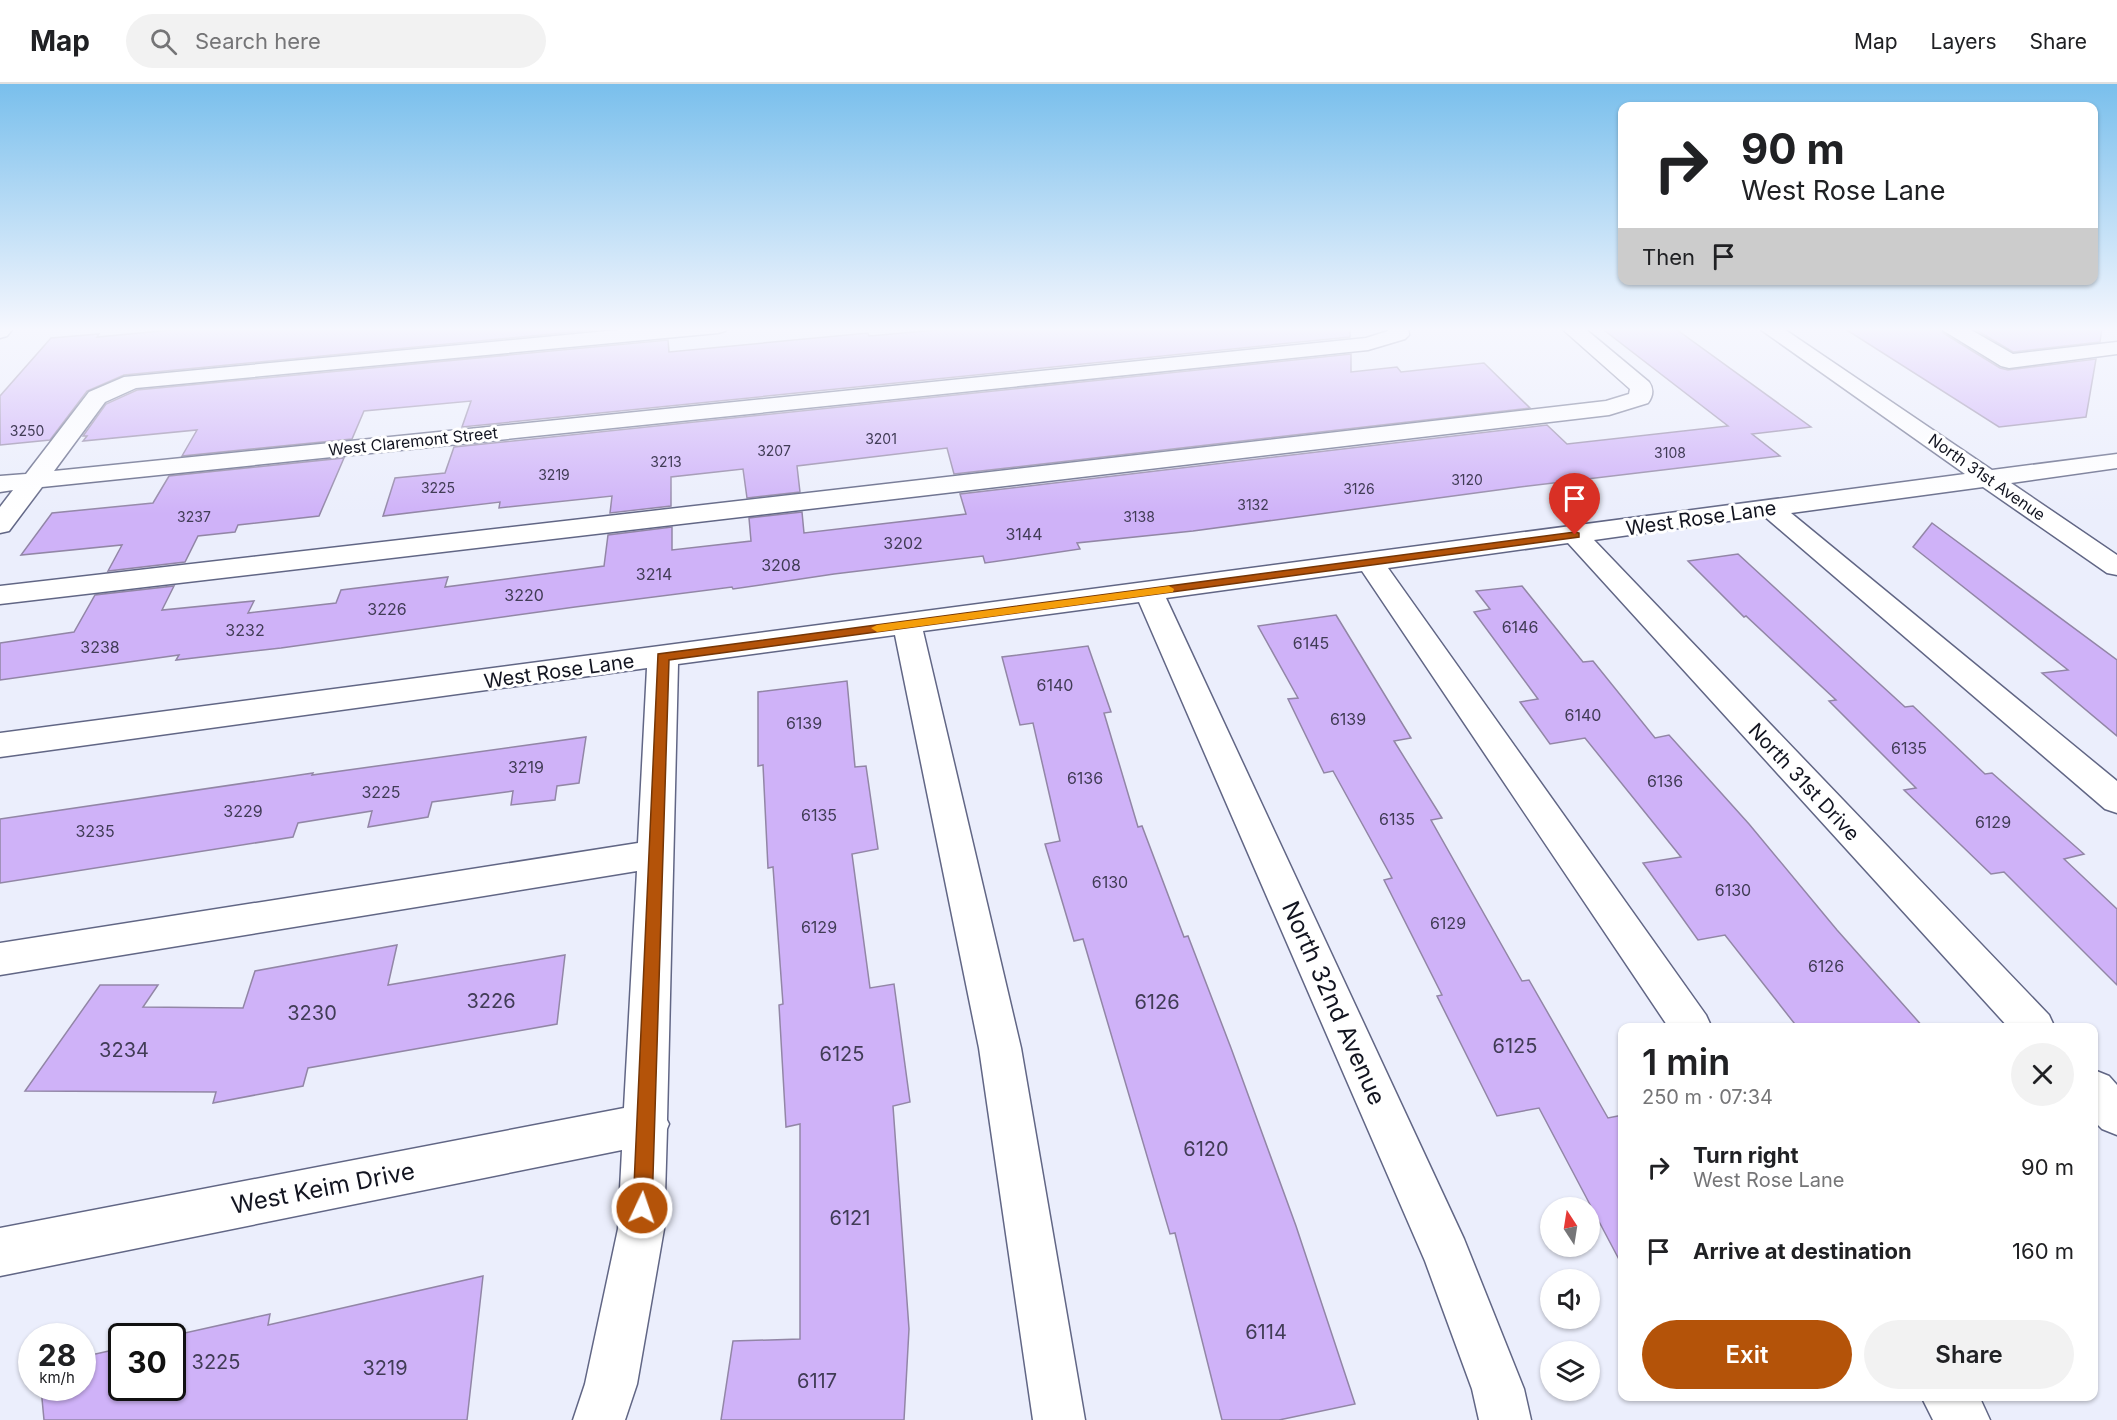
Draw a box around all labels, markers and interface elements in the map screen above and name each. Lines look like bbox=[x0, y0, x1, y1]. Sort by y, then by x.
search box bbox=[126, 14, 546, 68]
text: Map bbox=[30, 24, 90, 58]
icon: search bbox=[147, 25, 180, 58]
text: Search here bbox=[195, 28, 321, 54]
text: Map bbox=[1854, 29, 1898, 54]
text: Layers bbox=[1931, 29, 1997, 54]
text: Share bbox=[2030, 29, 2087, 54]
text: 90 m bbox=[1741, 123, 1845, 174]
icon: right bbox=[1642, 126, 1720, 204]
text: West Rose Lane bbox=[1741, 174, 1946, 207]
icon: arrive bbox=[1707, 240, 1740, 273]
text: Then bbox=[1642, 244, 1695, 270]
house number: 3250 bbox=[10, 422, 44, 439]
street label: West Claremont Street bbox=[327, 422, 499, 460]
street label: North 31st Avenue bbox=[1925, 429, 2049, 525]
house number: 3201 bbox=[865, 430, 897, 447]
house number: 3207 bbox=[757, 442, 791, 459]
house number: 3108 bbox=[1654, 444, 1686, 461]
house number: 3213 bbox=[650, 453, 682, 470]
house number: 3219 bbox=[538, 466, 570, 483]
house number: 3120 bbox=[1451, 471, 1483, 488]
pin bbox=[1549, 473, 1600, 535]
house number: 3225 bbox=[421, 479, 455, 496]
house number: 3126 bbox=[1343, 480, 1375, 497]
icon: arrive bbox=[1558, 482, 1591, 515]
house number: 3132 bbox=[1237, 496, 1269, 513]
street label: West Rose Lane bbox=[1624, 496, 1778, 540]
house number: 3237 bbox=[177, 508, 211, 525]
house number: 3138 bbox=[1123, 508, 1155, 525]
house number: 3144 bbox=[1005, 524, 1043, 544]
house number: 3202 bbox=[883, 533, 923, 553]
house number: 3208 bbox=[761, 555, 801, 575]
house number: 3214 bbox=[636, 564, 672, 584]
house number: 3220 bbox=[504, 585, 544, 605]
house number: 3226 bbox=[367, 599, 407, 619]
house number: 6146 bbox=[1502, 617, 1538, 637]
house number: 3232 bbox=[225, 620, 265, 640]
house number: 6145 bbox=[1293, 633, 1329, 653]
house number: 3238 bbox=[80, 637, 120, 657]
street label: West Rose Lane bbox=[482, 649, 636, 693]
house number: 6140 bbox=[1037, 675, 1073, 695]
house number: 6140 bbox=[1565, 705, 1601, 725]
house number: 6139 bbox=[1330, 709, 1366, 729]
house number: 6139 bbox=[786, 713, 822, 733]
street label: North 31st Drive bbox=[1743, 718, 1865, 846]
house number: 6135 bbox=[1891, 738, 1927, 758]
house number: 3219 bbox=[508, 757, 544, 777]
house number: 6136 bbox=[1067, 768, 1103, 788]
house number: 6136 bbox=[1647, 771, 1683, 791]
house number: 3225 bbox=[361, 782, 401, 802]
house number: 3229 bbox=[223, 801, 263, 821]
house number: 6135 bbox=[801, 805, 837, 825]
house number: 6135 bbox=[1379, 809, 1415, 829]
house number: 6129 bbox=[1975, 812, 2011, 832]
house number: 3235 bbox=[75, 821, 115, 841]
house number: 6130 bbox=[1092, 872, 1128, 892]
house number: 6130 bbox=[1715, 880, 1751, 900]
street label: North 32nd Avenue bbox=[1276, 897, 1392, 1109]
house number: 6129 bbox=[1430, 913, 1466, 933]
house number: 6129 bbox=[801, 917, 837, 937]
house number: 6126 bbox=[1808, 956, 1844, 976]
house number: 3226 bbox=[466, 989, 516, 1013]
house number: 6126 bbox=[1134, 990, 1180, 1014]
house number: 3230 bbox=[287, 1001, 337, 1025]
house number: 6125 bbox=[1493, 1034, 1537, 1058]
house number: 3234 bbox=[99, 1038, 149, 1062]
text: 1 min bbox=[1642, 1040, 1730, 1084]
house number: 6125 bbox=[820, 1042, 864, 1066]
button: close bbox=[2011, 1043, 2074, 1106]
text: 250 m · 07:34 bbox=[1642, 1085, 1773, 1109]
house number: 6120 bbox=[1183, 1137, 1229, 1161]
text: Turn right bbox=[1693, 1142, 1799, 1168]
icon: right bbox=[1642, 1151, 1675, 1184]
text: 90 m bbox=[2021, 1154, 2074, 1180]
street label: West Keim Drive bbox=[229, 1156, 417, 1220]
text: West Rose Lane bbox=[1693, 1168, 1845, 1192]
position arrow bbox=[610, 1176, 674, 1240]
north arrow bbox=[1540, 1197, 1600, 1257]
map controls bbox=[1540, 1197, 1600, 1401]
house number: 6121 bbox=[830, 1206, 870, 1230]
icon: arrive bbox=[1642, 1235, 1675, 1268]
text: Arrive at destination bbox=[1693, 1238, 1912, 1264]
text: 160 m bbox=[2012, 1238, 2074, 1264]
button: sound bbox=[1540, 1269, 1600, 1329]
house number: 6114 bbox=[1245, 1320, 1287, 1344]
button: Exit bbox=[1642, 1320, 1852, 1389]
button: Share bbox=[1864, 1320, 2074, 1389]
speed limit sign: 30 bbox=[108, 1323, 186, 1401]
text: 28 bbox=[38, 1337, 76, 1373]
button: layers bbox=[1540, 1341, 1600, 1401]
house number: 3225 bbox=[192, 1350, 240, 1374]
house number: 3219 bbox=[362, 1356, 408, 1380]
text: km/h bbox=[39, 1368, 75, 1387]
house number: 6117 bbox=[797, 1369, 837, 1393]

